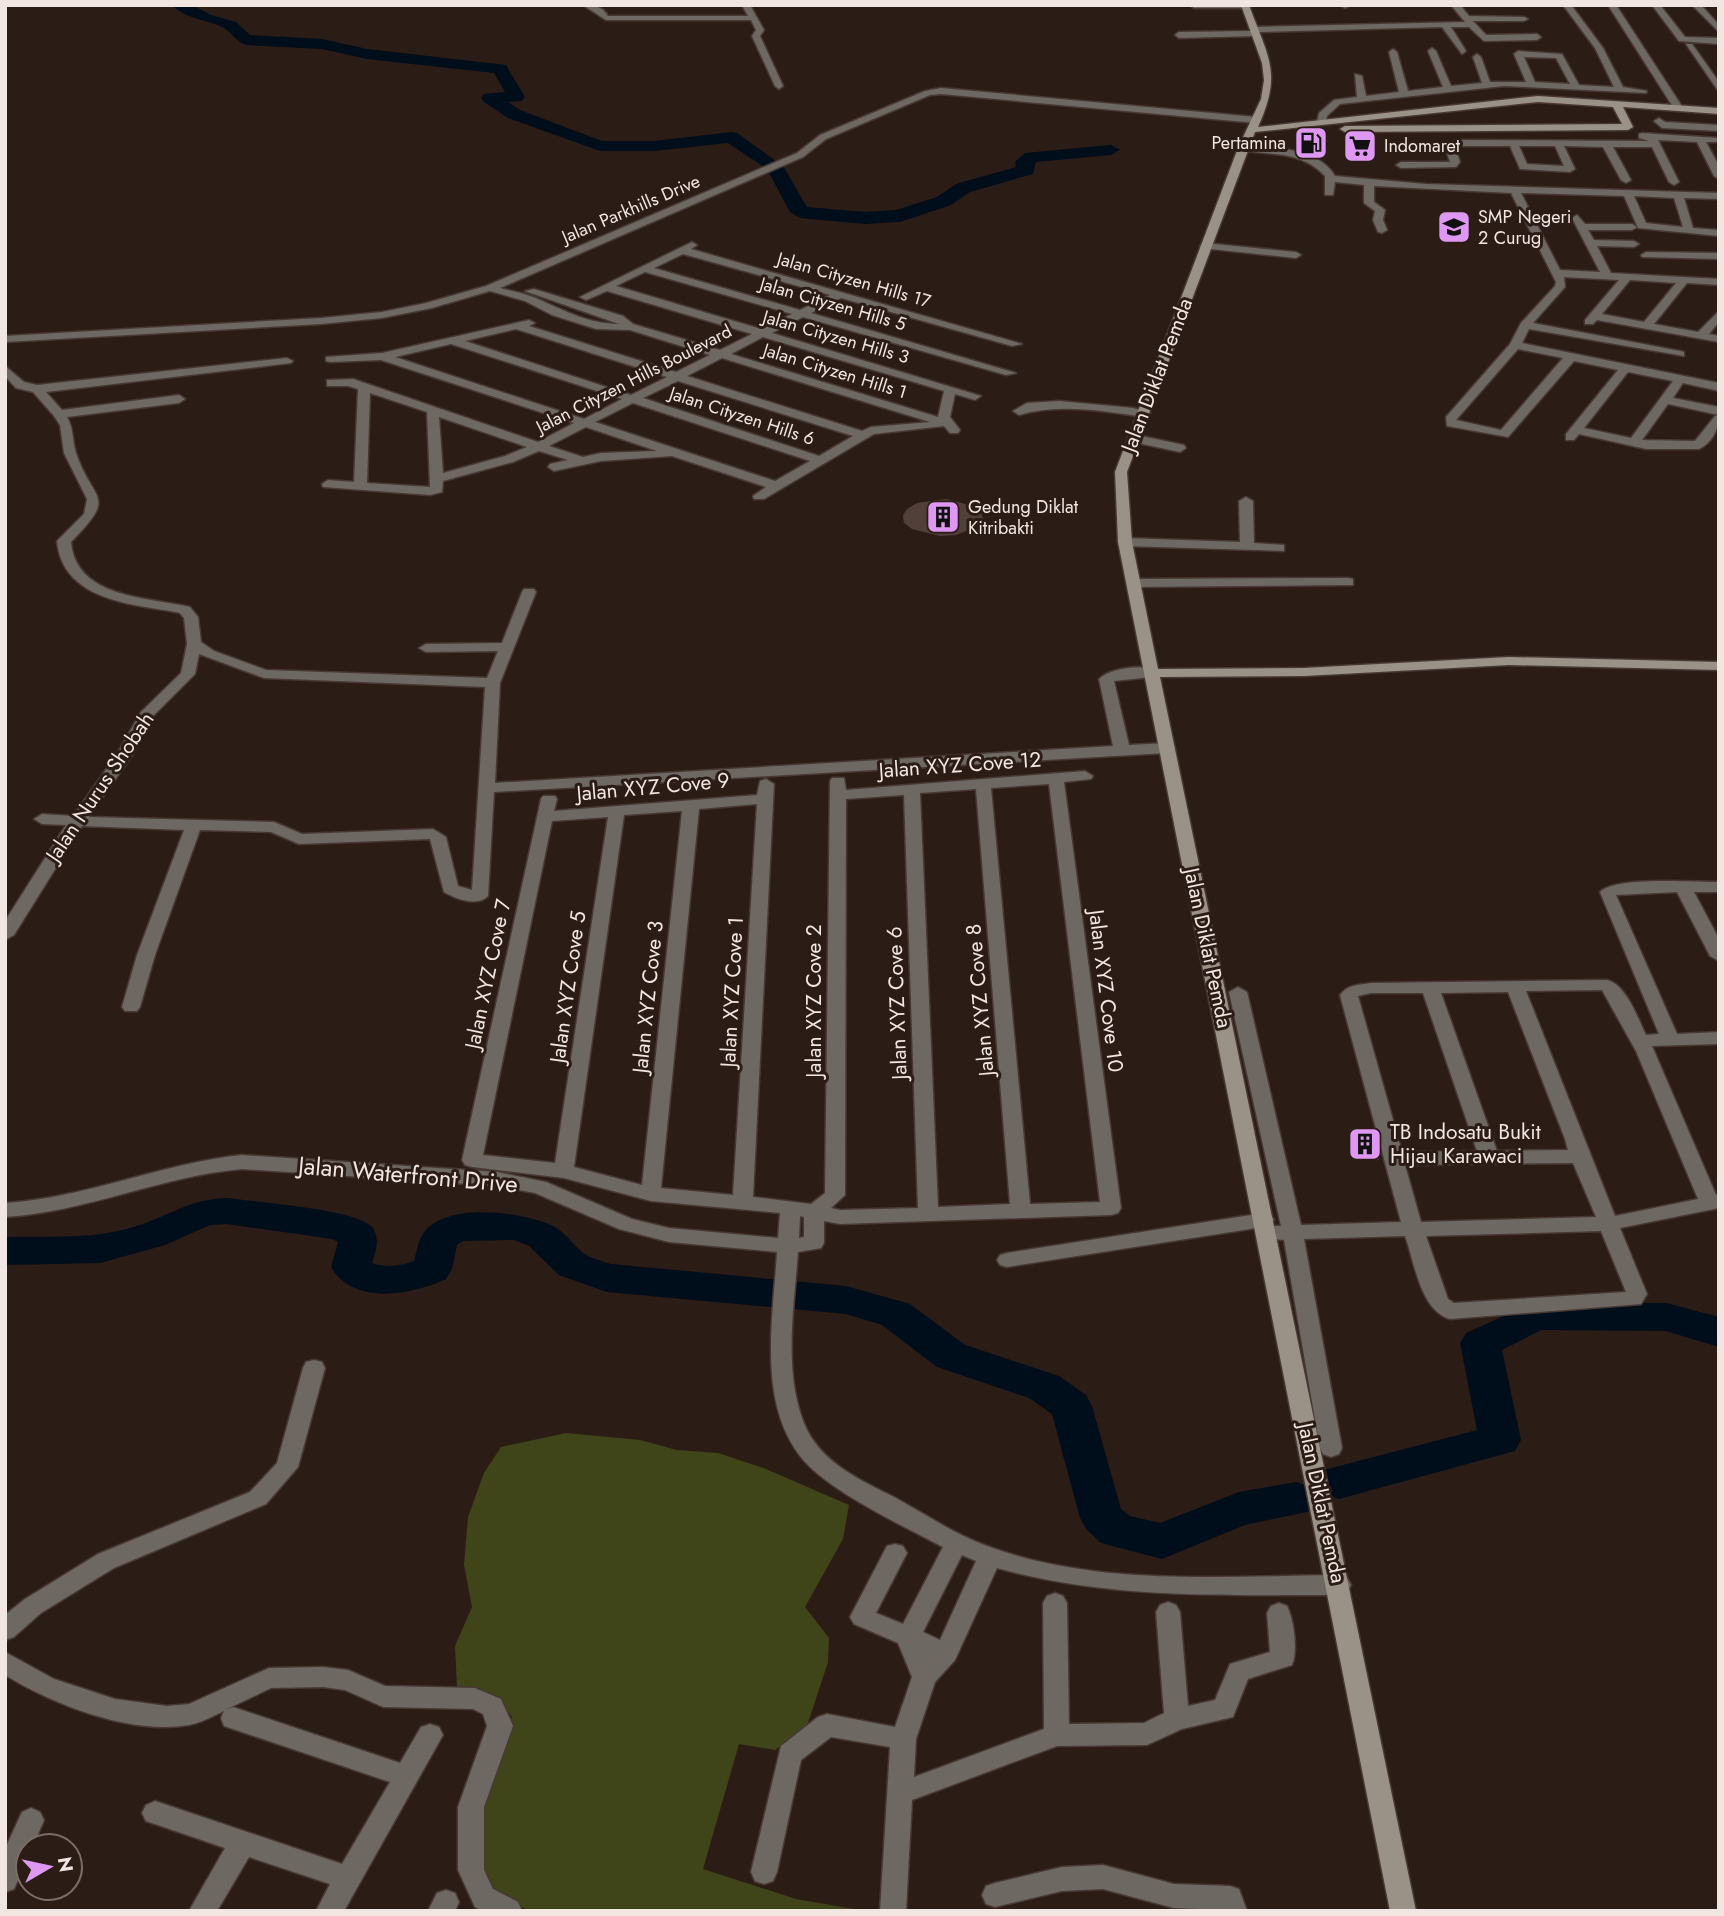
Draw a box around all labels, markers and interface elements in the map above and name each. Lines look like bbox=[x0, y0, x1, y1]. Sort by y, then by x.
fuel station icon: Pertamina bbox=[1292, 124, 1330, 162]
supermarket icon: Indomaret bbox=[1341, 127, 1379, 165]
place label: Pertamina bbox=[1211, 130, 1286, 156]
place label: Indomaret bbox=[1384, 133, 1461, 159]
street label: Jalan Parkhills Drive bbox=[556, 168, 704, 251]
place label: SMP Negeri 2 Curug bbox=[1478, 204, 1571, 251]
school or university icon: SMP Negeri 2 Curug bbox=[1435, 208, 1473, 246]
street label: Jalan Cityzen Hills 17 bbox=[772, 245, 934, 315]
street label: Jalan Cityzen Hills 5 bbox=[755, 270, 909, 337]
street label: Jalan Diklat Pemda bbox=[1113, 294, 1200, 459]
street label: Jalan Cityzen Hills 3 bbox=[758, 303, 912, 370]
street label: Jalan Cityzen Hills Boulevard bbox=[530, 318, 736, 441]
street label: Jalan Cityzen Hills 1 bbox=[758, 336, 910, 405]
street label: Jalan Cityzen Hills 6 bbox=[664, 380, 818, 452]
place label: Gedung Diklat Kitribakti bbox=[968, 494, 1079, 541]
building icon: Gedung Diklat Kitribakti bbox=[924, 498, 962, 536]
street label: Jalan Nurus Shobah bbox=[37, 706, 161, 870]
street label: Jalan XYZ Cove 12 bbox=[875, 744, 1042, 786]
street label: Jalan XYZ Cove 9 bbox=[572, 765, 731, 809]
street label: Jalan Diklat Pemda bbox=[1176, 862, 1240, 1031]
street label: Jalan XYZ Cove 7 bbox=[457, 896, 519, 1055]
street label: Jalan XYZ Cove 10 bbox=[1081, 905, 1131, 1074]
street label: Jalan XYZ Cove 5 bbox=[542, 909, 594, 1068]
street label: Jalan XYZ Cove 1 bbox=[713, 916, 751, 1071]
street label: Jalan XYZ Cove 3 bbox=[625, 919, 671, 1078]
street label: Jalan XYZ Cove 8 bbox=[958, 923, 1002, 1080]
street label: Jalan XYZ Cove 2 bbox=[799, 924, 829, 1081]
street label: Jalan XYZ Cove 6 bbox=[879, 926, 915, 1083]
place label: TB Indosatu Bukit Hijau Karawaci bbox=[1390, 1117, 1541, 1171]
building icon: TB Indosatu Bukit Hijau Karawaci bbox=[1346, 1125, 1384, 1163]
street label: Jalan Waterfront Drive bbox=[294, 1147, 519, 1202]
street label: Jalan Diklat Pemda bbox=[1290, 1417, 1354, 1586]
north arrow bbox=[14, 1832, 84, 1902]
text: N bbox=[51, 1855, 80, 1874]

